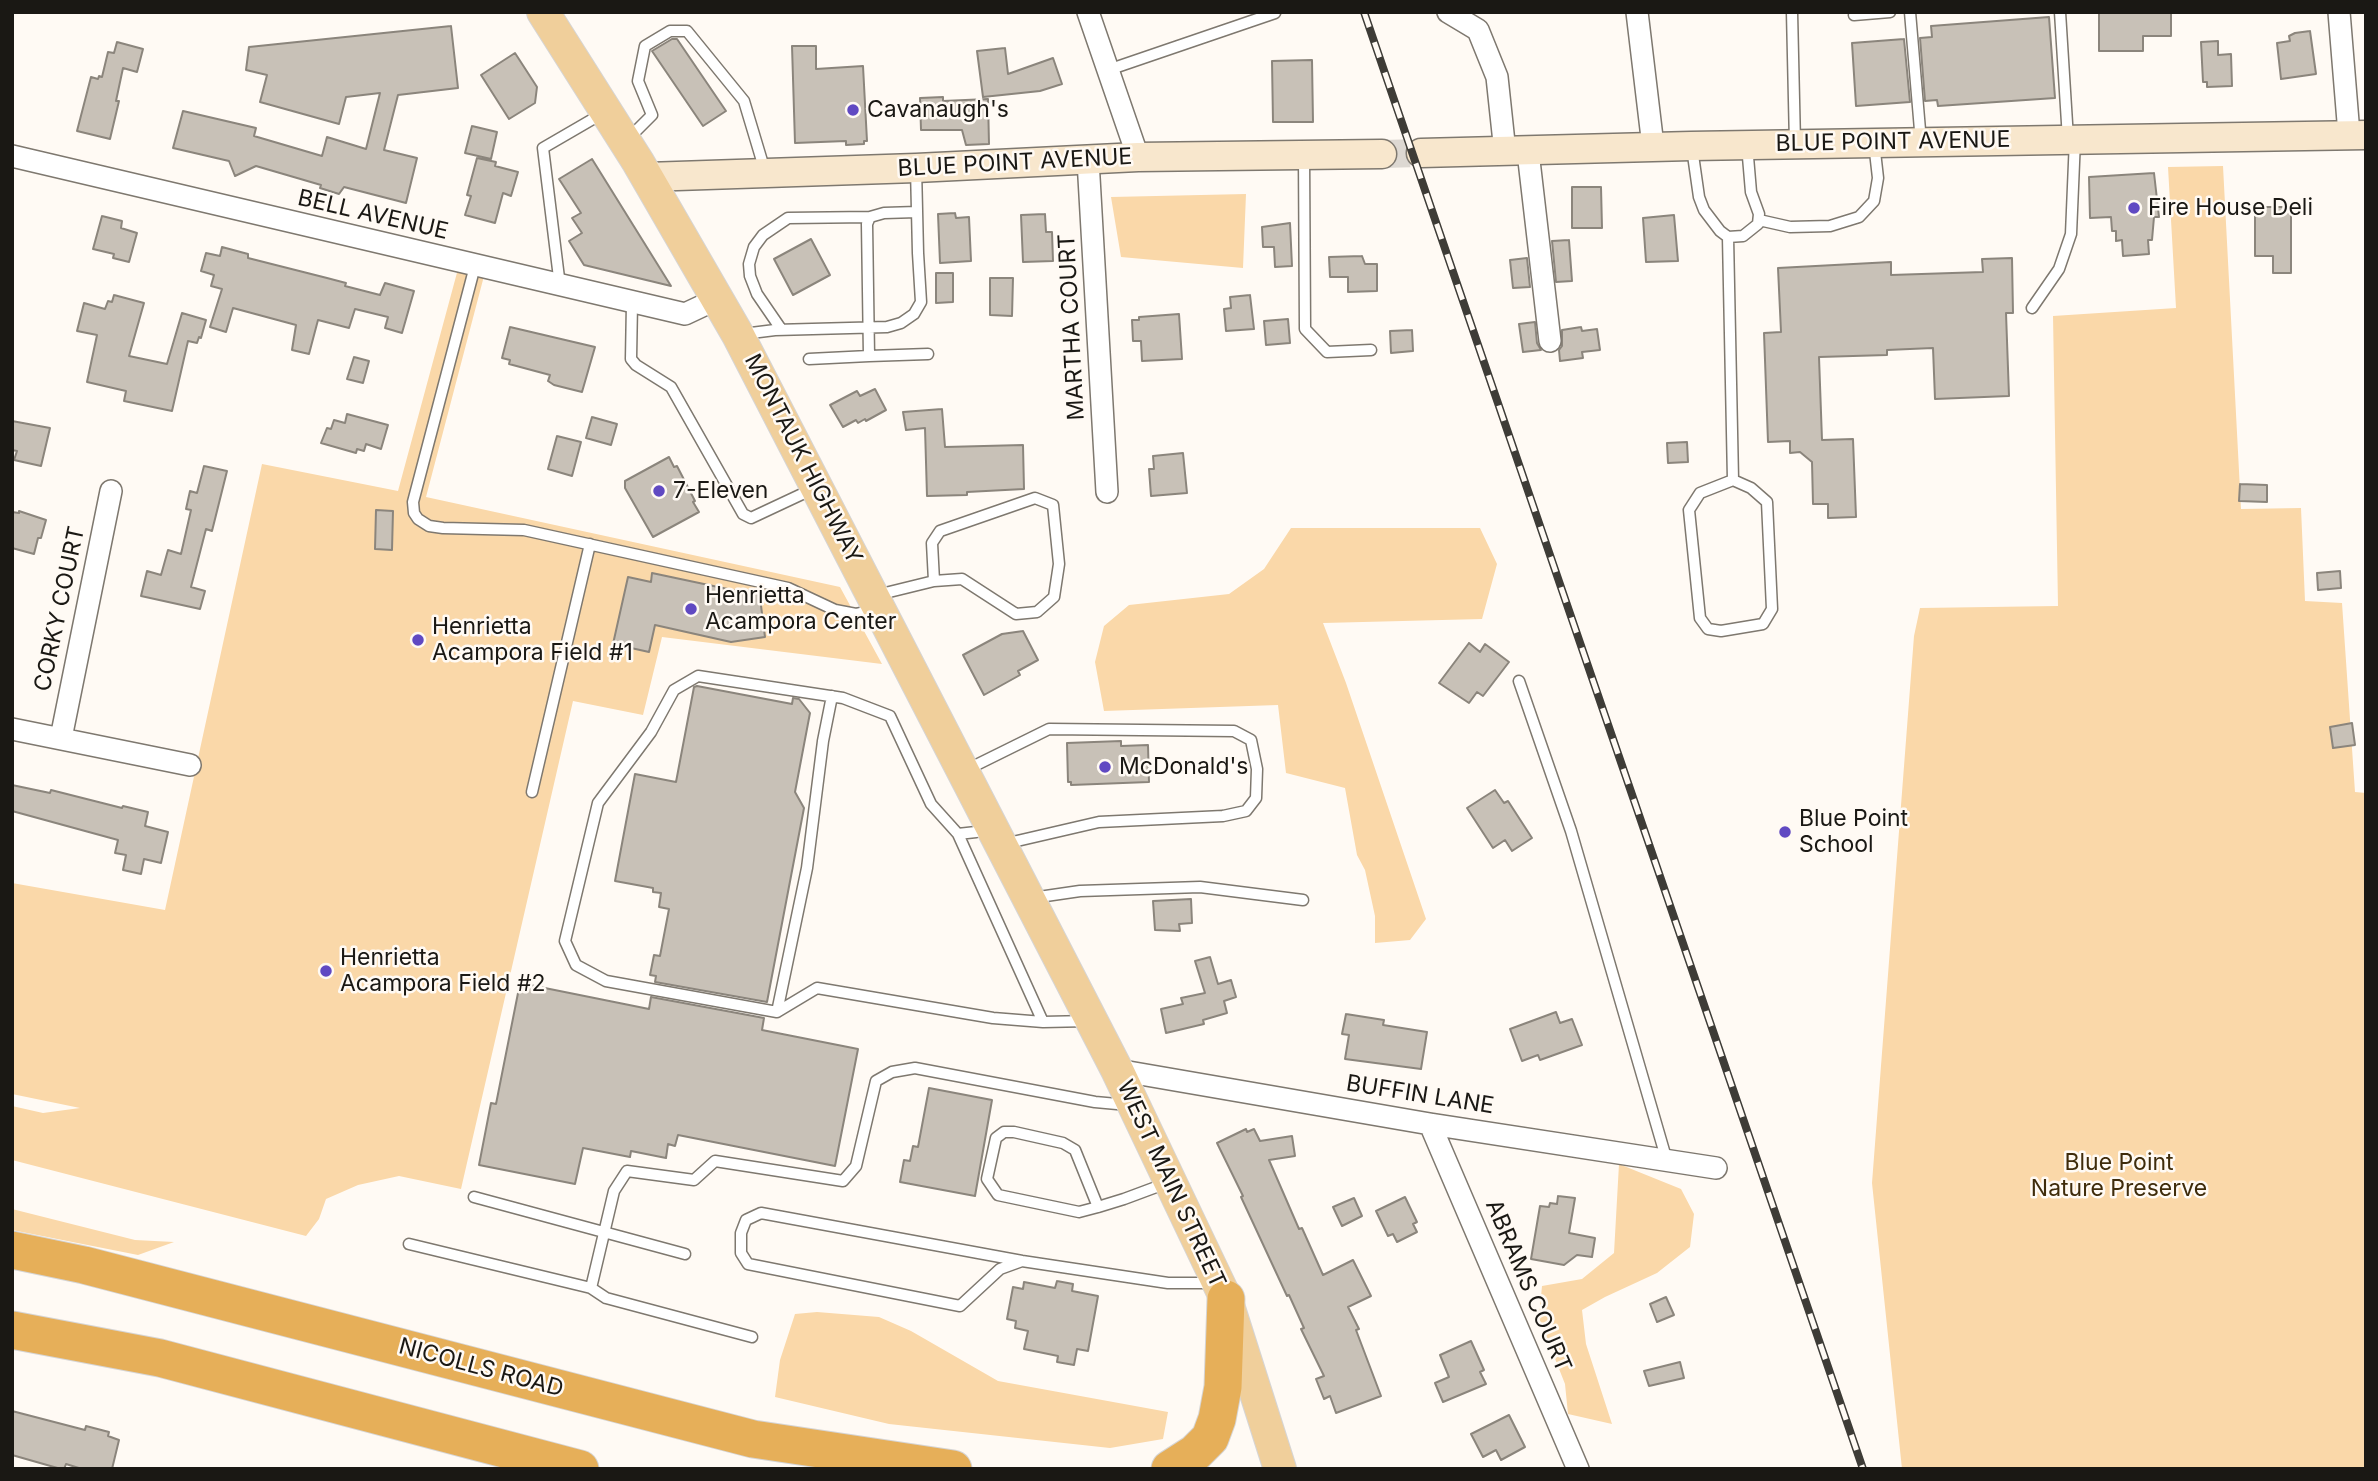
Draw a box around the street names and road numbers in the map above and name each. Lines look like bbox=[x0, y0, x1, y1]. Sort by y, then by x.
street label: BLUE POINT AVENUE bbox=[1775, 126, 2011, 158]
street label: BLUE POINT AVENUE bbox=[897, 143, 1133, 183]
street label: BELL AVENUE bbox=[295, 184, 451, 246]
street label: MARTHA COURT bbox=[1053, 233, 1091, 421]
street label: MONTAUK HIGHWAY bbox=[738, 350, 868, 568]
street label: CORKY COURT bbox=[29, 524, 91, 694]
street label: BUFFIN LANE bbox=[1344, 1070, 1496, 1120]
street label: WEST MAIN STREET bbox=[1111, 1076, 1231, 1292]
street label: ABRAMS COURT bbox=[1479, 1196, 1577, 1376]
street label: NICOLLS ROAD bbox=[396, 1333, 566, 1403]

